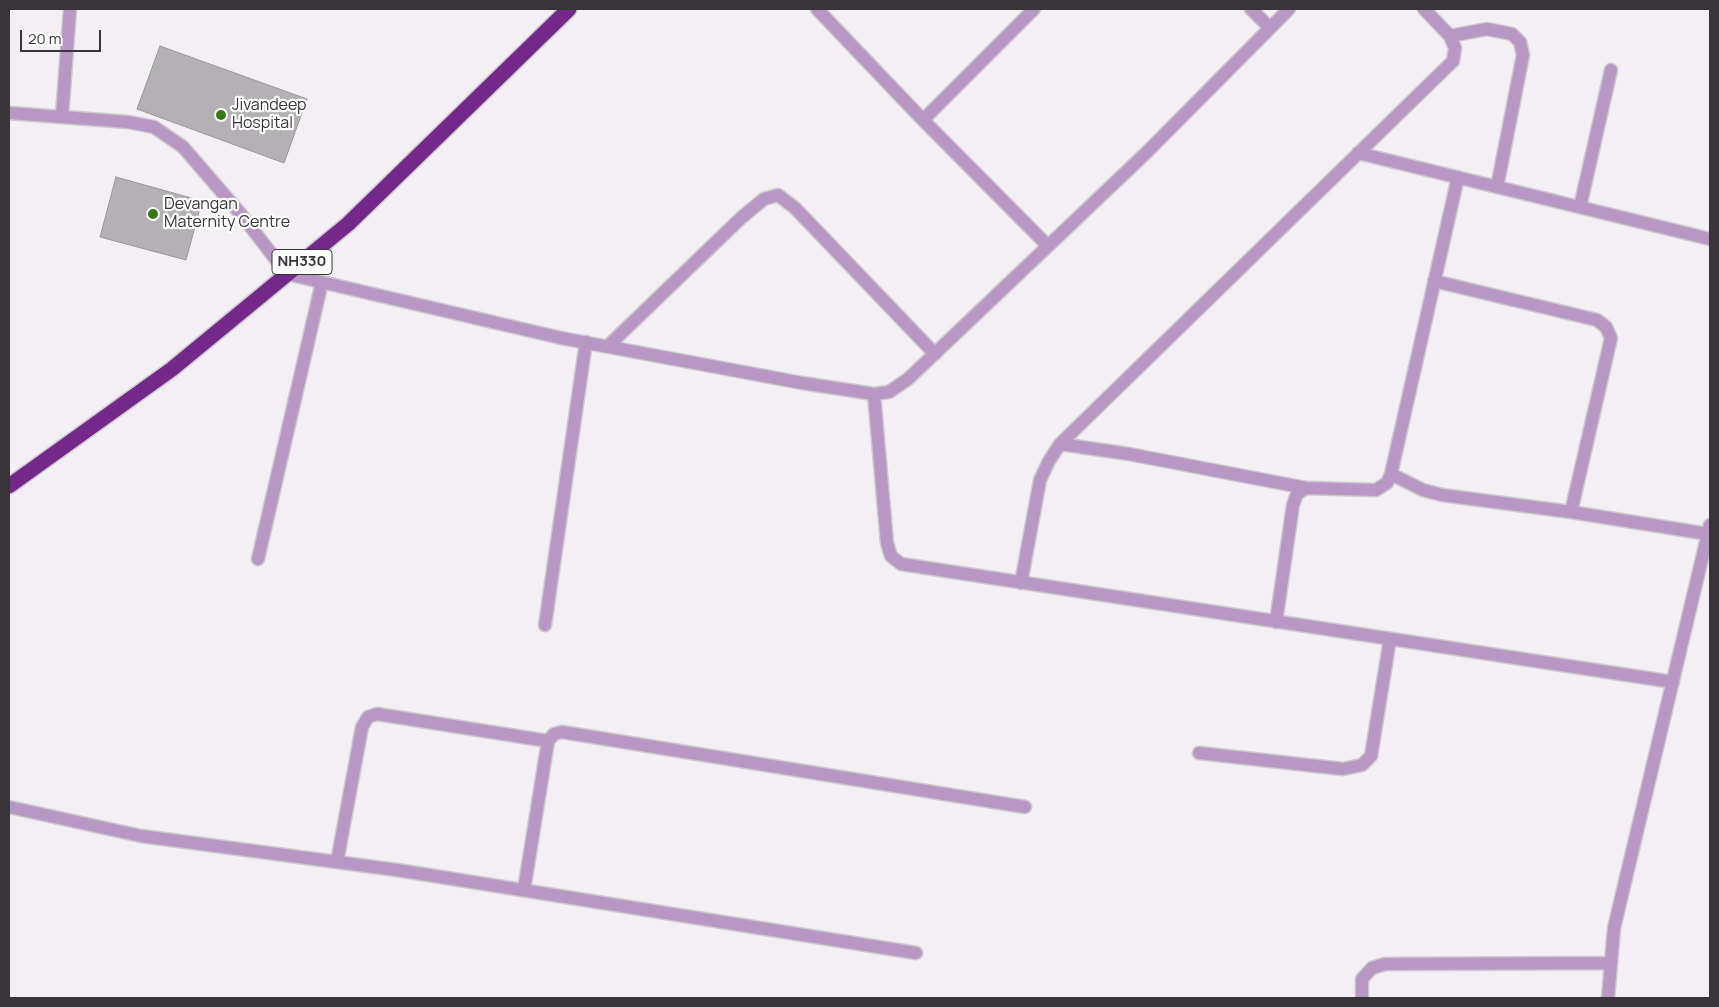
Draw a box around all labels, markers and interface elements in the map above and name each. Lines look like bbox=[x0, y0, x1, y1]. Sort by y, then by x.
scale bar bbox=[22, 20, 104, 52]
text: 20 m bbox=[28, 28, 61, 49]
place label: Jivandeep Hospital bbox=[232, 96, 307, 134]
marker: Jivandeep Hospital bbox=[214, 108, 228, 122]
place label: Devangan Maternity Centre bbox=[164, 195, 290, 233]
marker: Devangan Maternity Centre bbox=[146, 207, 160, 221]
road number: NH330 bbox=[272, 250, 332, 274]

